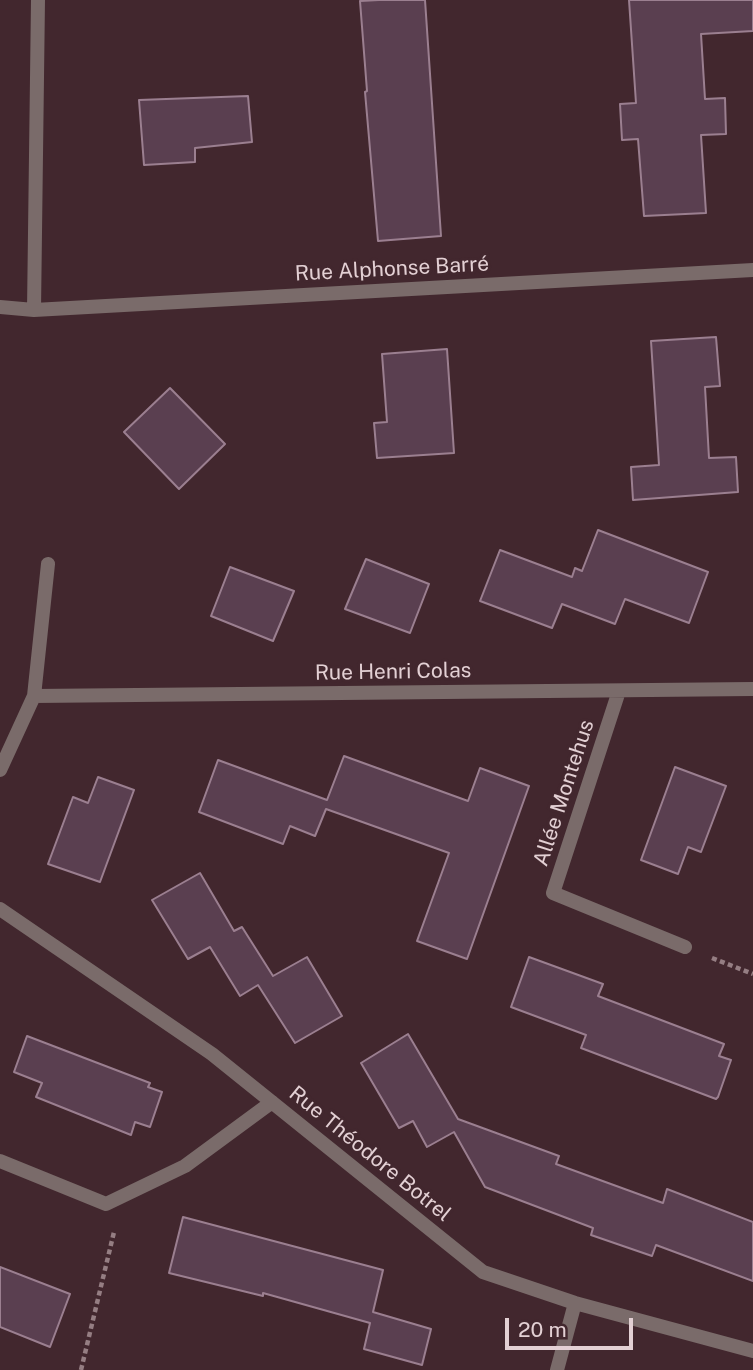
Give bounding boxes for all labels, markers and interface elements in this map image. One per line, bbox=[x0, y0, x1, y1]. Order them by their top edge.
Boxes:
street label: Rue Alphonse Barré bbox=[294, 251, 490, 287]
street label: Rue Henri Colas bbox=[315, 658, 471, 686]
street label: Allée Montehus bbox=[528, 717, 600, 869]
street label: Rue Théodore Botrel bbox=[284, 1081, 456, 1227]
scale bar bbox=[508, 1304, 636, 1348]
text: 20 m bbox=[518, 1317, 567, 1342]

